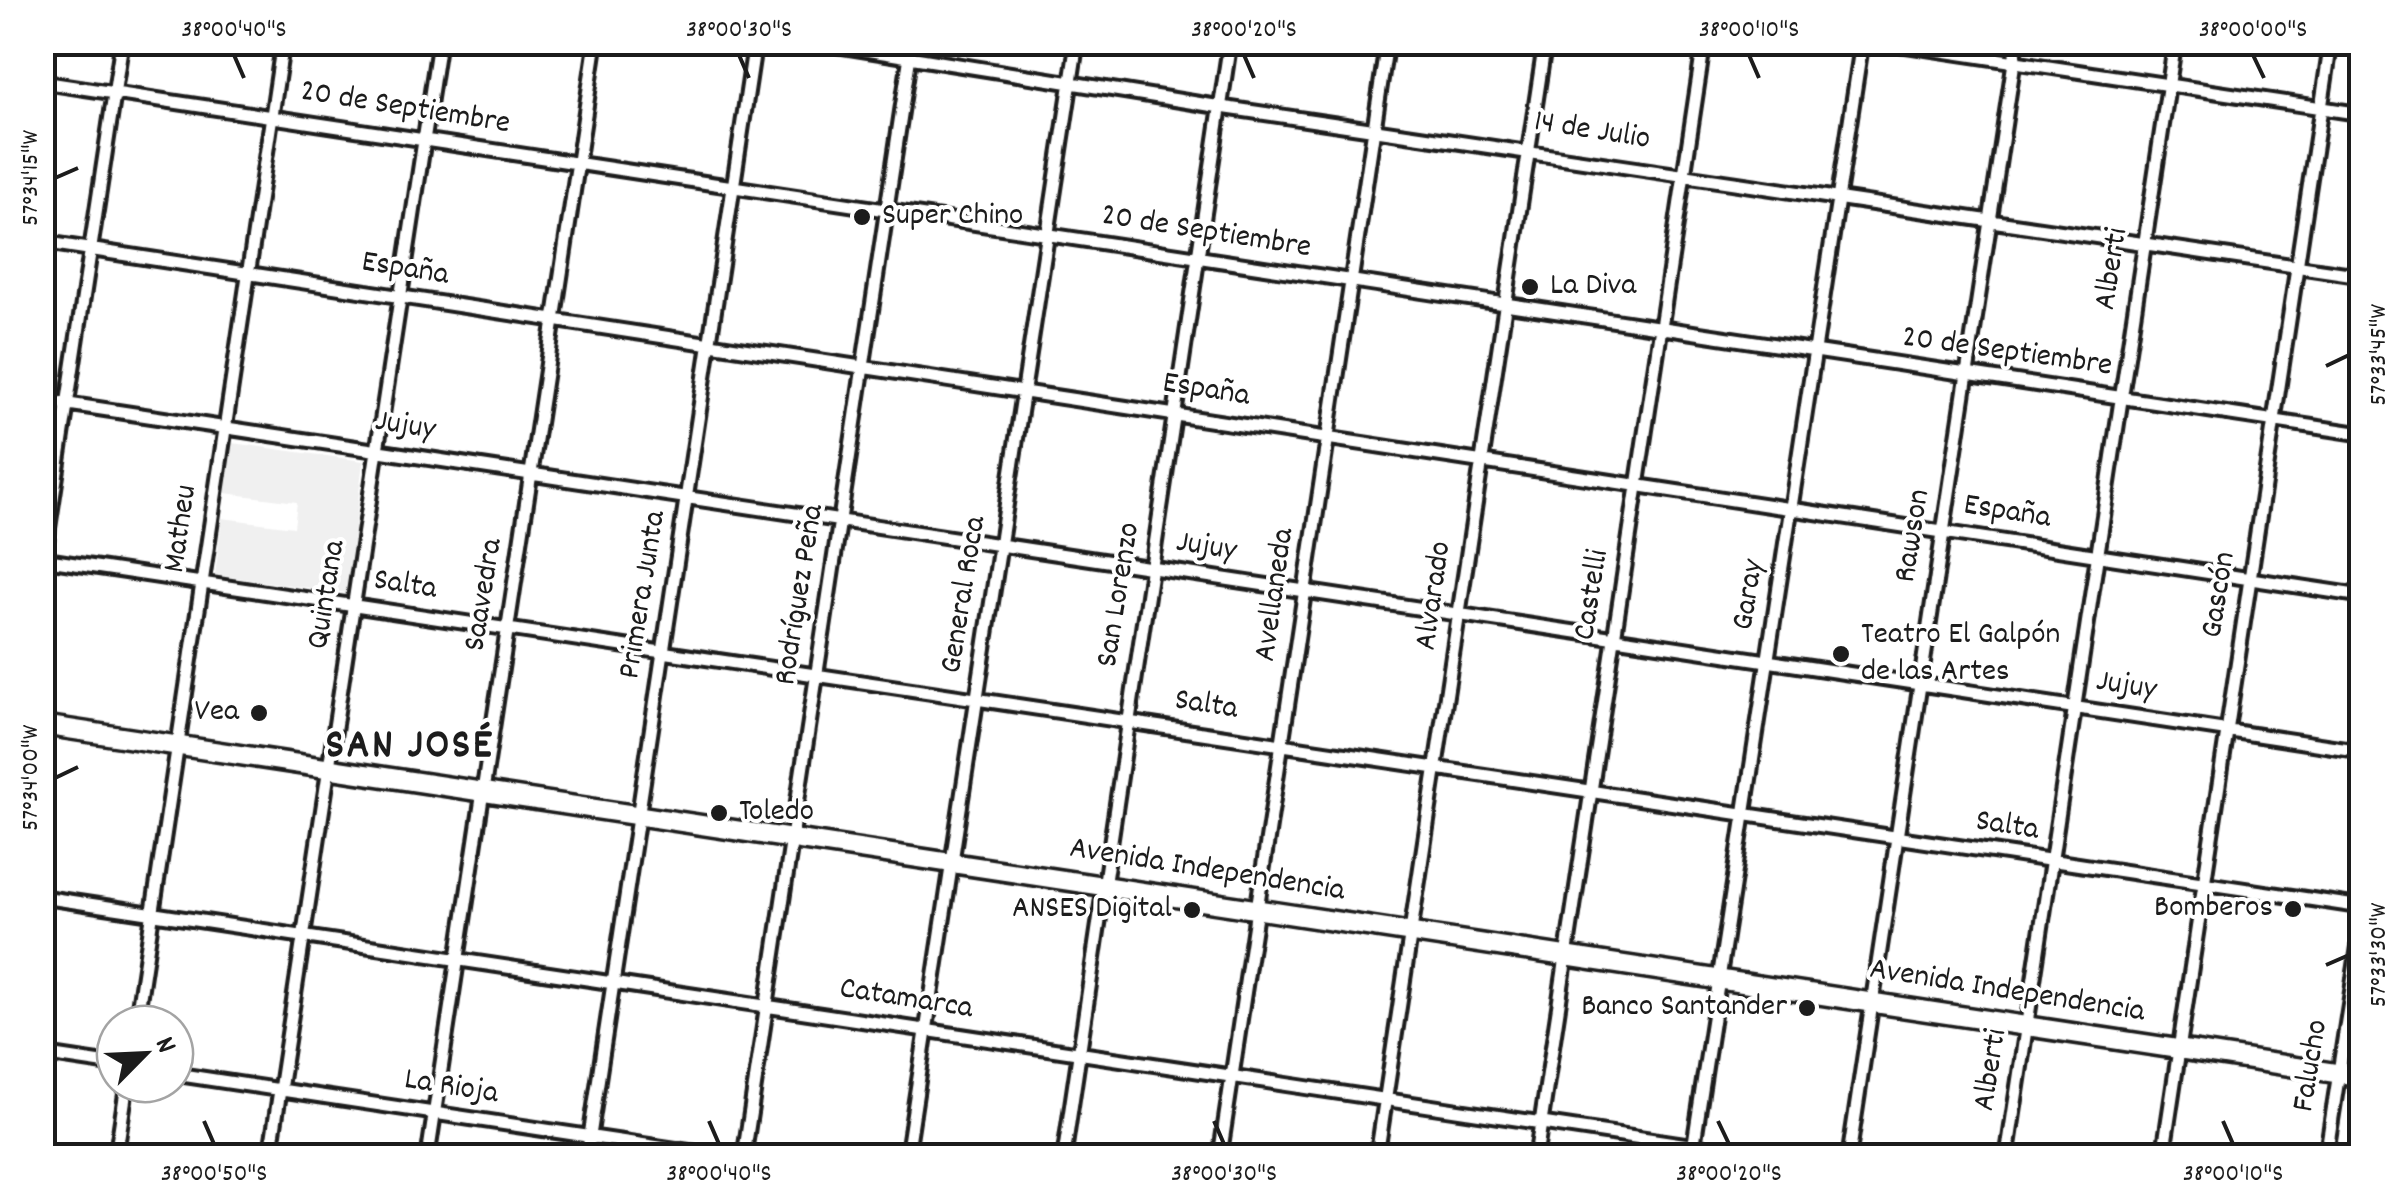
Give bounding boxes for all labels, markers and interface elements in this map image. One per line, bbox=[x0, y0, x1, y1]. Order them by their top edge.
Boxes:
text: 38°00'40"S bbox=[181, 13, 287, 49]
text: 38°00'30"S bbox=[686, 13, 792, 49]
text: 38°00'20"S bbox=[1191, 13, 1297, 49]
text: 38°00'10"S bbox=[1699, 13, 1799, 49]
text: 38°00'00"S bbox=[2199, 13, 2307, 49]
street label: 20 de Septiembre bbox=[297, 70, 513, 148]
street label: 14 de Julio bbox=[1531, 100, 1653, 164]
text: 57°34'15"W bbox=[14, 129, 50, 226]
place label: Super Chino bbox=[882, 194, 1023, 240]
street label: 20 de Septiembre bbox=[1098, 194, 1314, 272]
marker: Super Chino bbox=[851, 206, 873, 228]
street label: Alberti bbox=[2084, 224, 2142, 313]
street label: España bbox=[358, 240, 453, 300]
place label: La Diva bbox=[1550, 264, 1637, 310]
marker: La Diva bbox=[1519, 276, 1541, 298]
text: 57°33'45"W bbox=[2362, 304, 2398, 406]
street label: 20 de Septiembre bbox=[1899, 315, 2115, 391]
street label: España bbox=[1159, 361, 1254, 421]
street label: Jujuy bbox=[371, 400, 440, 455]
street label: Matheu bbox=[153, 482, 211, 576]
street label: España bbox=[1960, 483, 2055, 543]
street label: Rawson bbox=[1884, 486, 1944, 586]
street label: Rodríguez Peña bbox=[764, 500, 838, 689]
street label: Primera Junta bbox=[608, 507, 680, 682]
street label: General Roca bbox=[930, 512, 1000, 677]
street label: San Lorenzo bbox=[1086, 519, 1154, 671]
street label: Jujuy bbox=[1172, 521, 1241, 576]
street label: Avellaneda bbox=[1244, 524, 1308, 665]
street label: Saavedra bbox=[453, 534, 517, 655]
street label: Quintana bbox=[297, 536, 359, 653]
street label: Alvarado bbox=[1405, 539, 1465, 653]
street label: Castelli bbox=[1563, 546, 1623, 644]
street label: Gascón bbox=[2191, 549, 2249, 641]
street label: Garay bbox=[1722, 555, 1778, 634]
street label: Salta bbox=[370, 558, 441, 614]
place label: Teatro El Galpón de las Artes bbox=[1861, 613, 2060, 696]
marker: Teatro El Galpón de las Artes bbox=[1830, 643, 1852, 665]
street label: Jujuy bbox=[2092, 660, 2161, 715]
street label: Salta bbox=[1171, 678, 1242, 734]
place label: Vea bbox=[195, 690, 240, 736]
marker: Vea bbox=[248, 702, 270, 724]
district label: SAN JOSÉ bbox=[326, 718, 494, 778]
text: 57°34'00"W bbox=[14, 724, 50, 831]
place label: Toledo bbox=[739, 790, 814, 836]
street label: Salta bbox=[1972, 799, 2043, 855]
marker: Toledo bbox=[708, 802, 730, 824]
street label: Avenida Independencia bbox=[1066, 827, 1349, 916]
place label: Bomberos bbox=[2154, 886, 2273, 932]
place label: ANSES Digital bbox=[1012, 887, 1172, 933]
marker: Bomberos bbox=[2282, 898, 2304, 920]
marker: ANSES Digital bbox=[1181, 899, 1203, 921]
text: 57°33'30"W bbox=[2362, 902, 2398, 1007]
street label: Avenida Independencia bbox=[1866, 948, 2149, 1037]
street label: Catamarca bbox=[836, 967, 977, 1033]
place label: Banco Santander bbox=[1581, 985, 1787, 1031]
marker: Banco Santander bbox=[1796, 997, 1818, 1019]
north arrow bbox=[95, 1004, 195, 1104]
street label: Falucho bbox=[2282, 1017, 2342, 1115]
street label: Alberti bbox=[1963, 1025, 2021, 1114]
text: N bbox=[142, 1031, 184, 1060]
street label: La Rioja bbox=[401, 1058, 502, 1118]
text: 38°00'50"S bbox=[161, 1157, 267, 1193]
text: 38°00'40"S bbox=[666, 1157, 772, 1193]
text: 38°00'30"S bbox=[1171, 1157, 1277, 1193]
text: 38°00'20"S bbox=[1676, 1157, 1782, 1193]
text: 38°00'10"S bbox=[2183, 1157, 2283, 1193]

